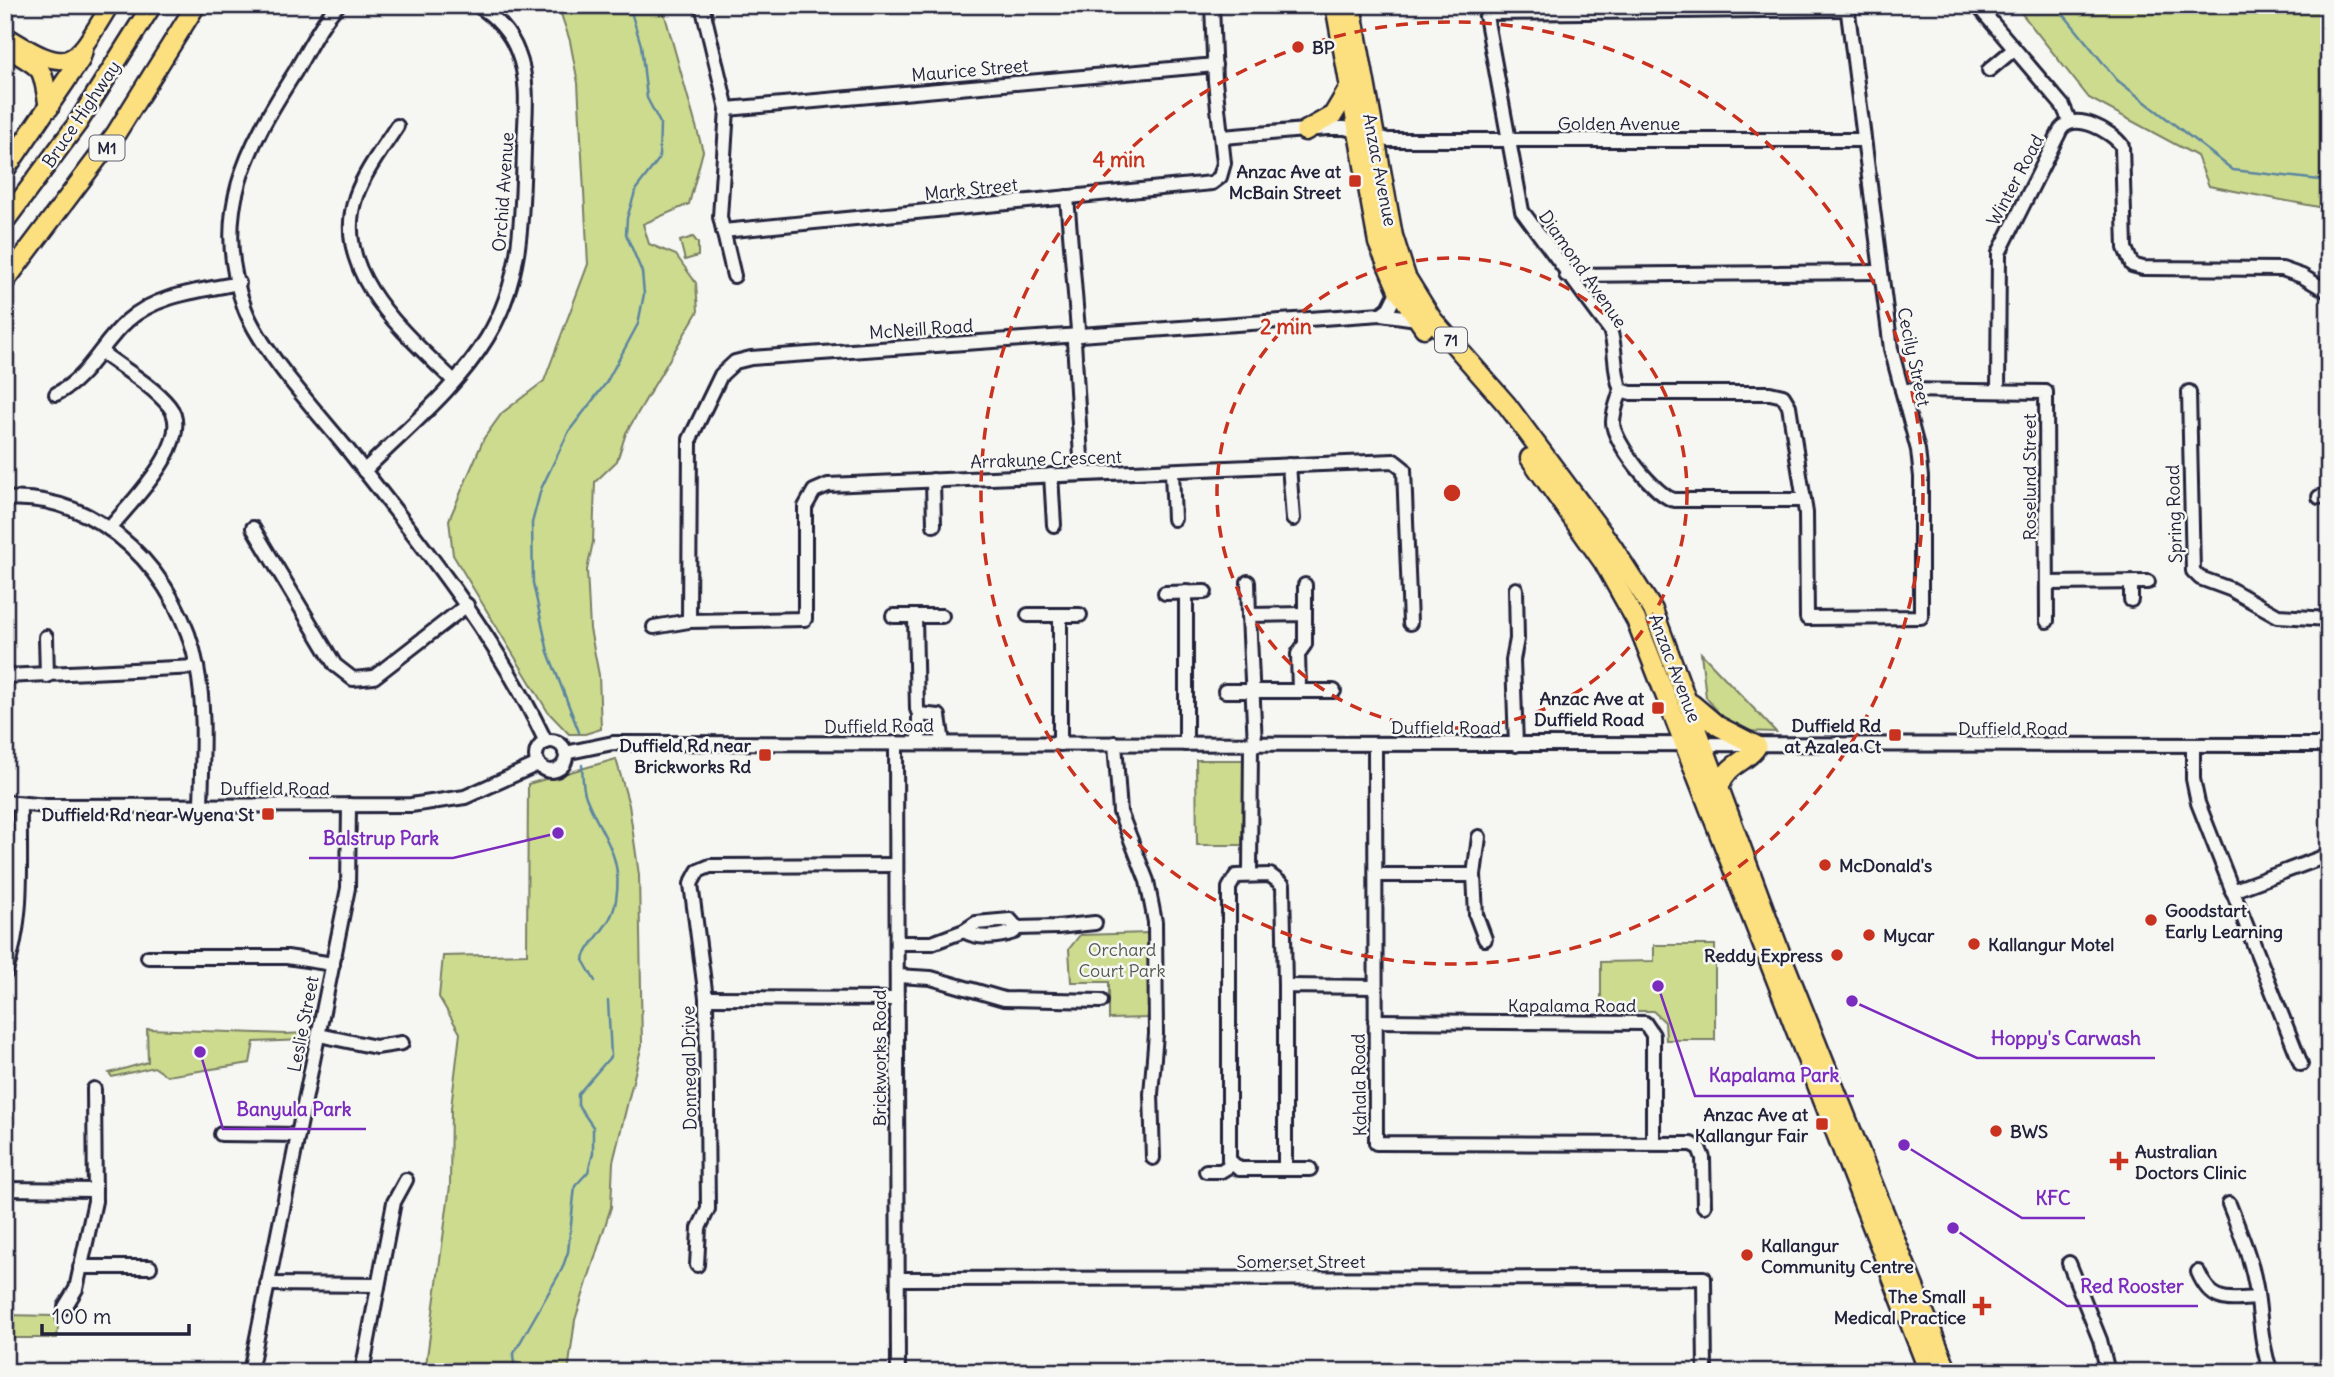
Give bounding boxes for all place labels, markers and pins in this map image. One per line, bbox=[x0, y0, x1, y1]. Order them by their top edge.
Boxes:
place label: BP bbox=[1312, 36, 1335, 59]
marker: BP bbox=[1290, 39, 1306, 55]
place label: Anzac Ave at McBain Street bbox=[1229, 160, 1342, 204]
marker: Anzac Ave at McBain Street bbox=[1347, 173, 1363, 189]
centre of rings bbox=[1440, 481, 1464, 505]
place label: Anzac Ave at Duffield Road bbox=[1534, 687, 1645, 731]
marker: Anzac Ave at Duffield Road bbox=[1650, 700, 1666, 716]
place label: Duffield Rd at Azalea Ct bbox=[1784, 714, 1882, 758]
marker: Duffield Rd at Azalea Ct bbox=[1887, 727, 1903, 743]
place label: Duffield Rd near Brickworks Rd bbox=[619, 734, 752, 778]
marker: Duffield Rd near Brickworks Rd bbox=[757, 747, 773, 763]
place label: Duffield Rd near Wyena St bbox=[41, 803, 255, 826]
marker: Duffield Rd near Wyena St bbox=[260, 806, 276, 822]
callout: Balstrup Park bbox=[309, 818, 453, 858]
place label: McDonald's bbox=[1839, 854, 1932, 877]
marker: McDonald's bbox=[1817, 857, 1833, 873]
place label: Goodstart Early Learning bbox=[2165, 899, 2283, 943]
marker: Goodstart Early Learning bbox=[2143, 912, 2159, 928]
place label: Mycar bbox=[1883, 924, 1935, 947]
marker: Mycar bbox=[1861, 927, 1877, 943]
place label: Kallangur Motel bbox=[1988, 933, 2114, 956]
marker: Kallangur Motel bbox=[1966, 936, 1982, 952]
place label: Reddy Express bbox=[1704, 944, 1823, 967]
marker: Reddy Express bbox=[1829, 947, 1845, 963]
callout: Hoppy's Carwash bbox=[1977, 1018, 2155, 1058]
callout: Kapalama Park bbox=[1695, 1056, 1854, 1096]
callout: Banyula Park bbox=[223, 1089, 366, 1129]
place label: Anzac Ave at Kallangur Fair bbox=[1695, 1103, 1809, 1147]
marker: Anzac Ave at Kallangur Fair bbox=[1814, 1116, 1830, 1132]
place label: BWS bbox=[2010, 1120, 2048, 1143]
marker: BWS bbox=[1988, 1123, 2004, 1139]
place label: Australian Doctors Clinic bbox=[2135, 1140, 2247, 1184]
marker: Australian Doctors Clinic bbox=[2109, 1151, 2129, 1171]
callout: KFC bbox=[2022, 1178, 2085, 1218]
place label: Kallangur Community Centre bbox=[1761, 1234, 1914, 1278]
marker: Kallangur Community Centre bbox=[1739, 1247, 1755, 1263]
callout: Red Rooster bbox=[2067, 1266, 2198, 1306]
place label: The Small Medical Practice bbox=[1834, 1285, 1966, 1329]
marker: The Small Medical Practice bbox=[1972, 1296, 1992, 1316]

